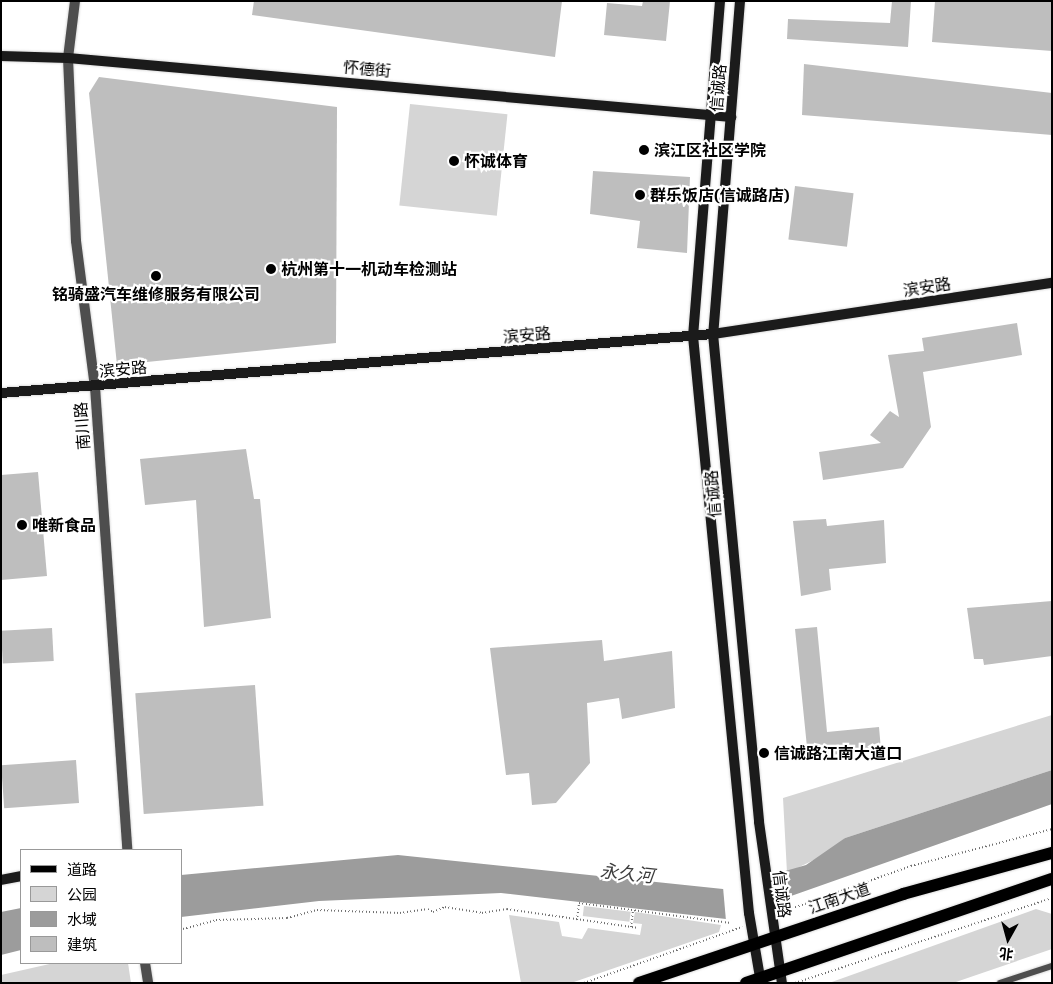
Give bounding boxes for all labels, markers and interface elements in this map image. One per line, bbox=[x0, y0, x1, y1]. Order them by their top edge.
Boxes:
street label: 怀德街 bbox=[342, 57, 392, 81]
street label: 信诚路 bbox=[706, 63, 730, 113]
place label: 滨江区社区学院 bbox=[654, 140, 766, 160]
marker: 滨江区社区学院 bbox=[638, 144, 650, 156]
place label: 怀诚体育 bbox=[464, 151, 528, 171]
marker: 怀诚体育 bbox=[448, 155, 460, 167]
place label: 群乐饭店(信诚路店) bbox=[650, 185, 790, 205]
marker: 群乐饭店(信诚路店) bbox=[634, 189, 646, 201]
place label: 杭州第十一机动车检测站 bbox=[281, 259, 457, 279]
marker: 杭州第十一机动车检测站 bbox=[265, 263, 277, 275]
marker: 铭骑盛汽车维修服务有限公司 bbox=[150, 270, 162, 282]
street label: 滨安路 bbox=[902, 274, 952, 300]
place label: 铭骑盛汽车维修服务有限公司 bbox=[52, 284, 260, 304]
street label: 滨安路 bbox=[502, 323, 552, 347]
street label: 滨安路 bbox=[98, 357, 148, 381]
street label: 南川路 bbox=[71, 401, 93, 451]
street label: 信诚路 bbox=[701, 469, 725, 519]
place label: 唯新食品 bbox=[32, 515, 96, 535]
marker: 唯新食品 bbox=[16, 519, 28, 531]
place label: 信诚路江南大道口 bbox=[774, 743, 902, 763]
marker: 信诚路江南大道口 bbox=[758, 747, 770, 759]
legend bbox=[20, 849, 182, 964]
water label: 永久河 bbox=[599, 859, 655, 887]
text: 道路 bbox=[67, 860, 97, 878]
street label: 信诚路 bbox=[770, 869, 794, 919]
street label: 江南大道 bbox=[806, 879, 872, 917]
text: 公园 bbox=[67, 885, 97, 903]
text: 水域 bbox=[67, 910, 97, 928]
north arrow bbox=[983, 914, 1033, 964]
text: 建筑 bbox=[67, 935, 97, 953]
text: 北 bbox=[998, 945, 1014, 964]

